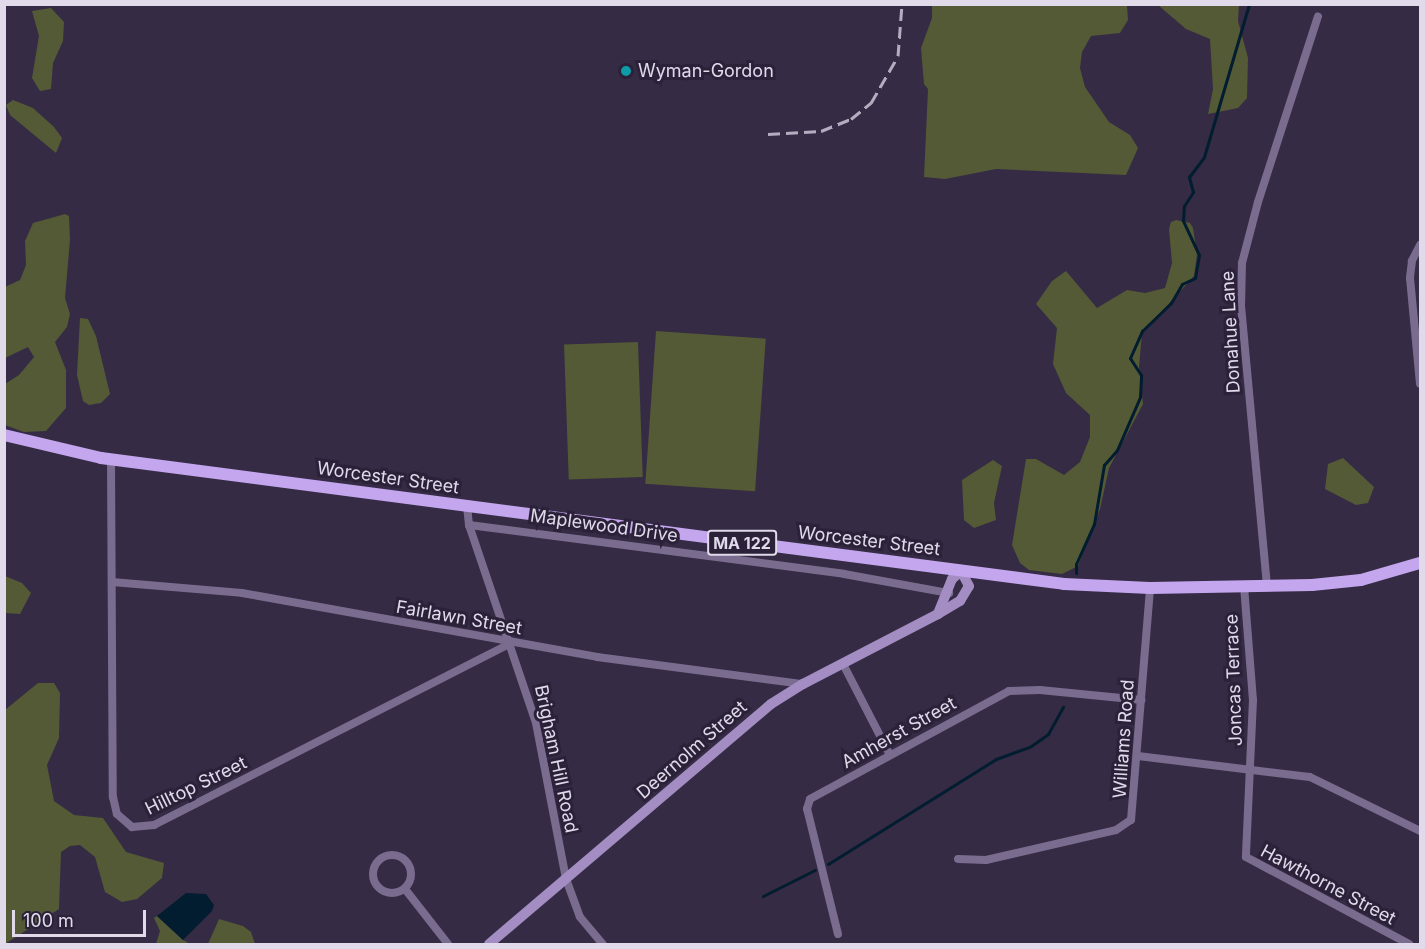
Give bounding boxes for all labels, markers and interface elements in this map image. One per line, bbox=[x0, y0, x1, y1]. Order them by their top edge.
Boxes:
place label: Wyman-Gordon bbox=[638, 60, 774, 82]
marker: Wyman-Gordon bbox=[619, 64, 633, 78]
street label: Donahue Lane bbox=[1217, 270, 1245, 394]
street label: Worcester Street bbox=[316, 457, 460, 499]
street label: Maplewood Drive bbox=[529, 505, 679, 547]
street label: Worcester Street bbox=[797, 522, 941, 560]
road number: MA 122 bbox=[706, 530, 778, 556]
street label: Fairlawn Street bbox=[394, 596, 524, 640]
street label: Joncas Terrace bbox=[1221, 614, 1247, 746]
street label: Williams Road bbox=[1109, 679, 1139, 799]
street label: Brigham Hill Road bbox=[530, 683, 582, 835]
street label: Amherst Street bbox=[838, 693, 960, 773]
street label: Deernolm Street bbox=[633, 696, 751, 804]
street label: Hilltop Street bbox=[142, 752, 250, 820]
street label: Hawthorne Street bbox=[1257, 840, 1399, 930]
scale bar bbox=[15, 898, 148, 936]
text: 100 m bbox=[23, 910, 74, 931]

